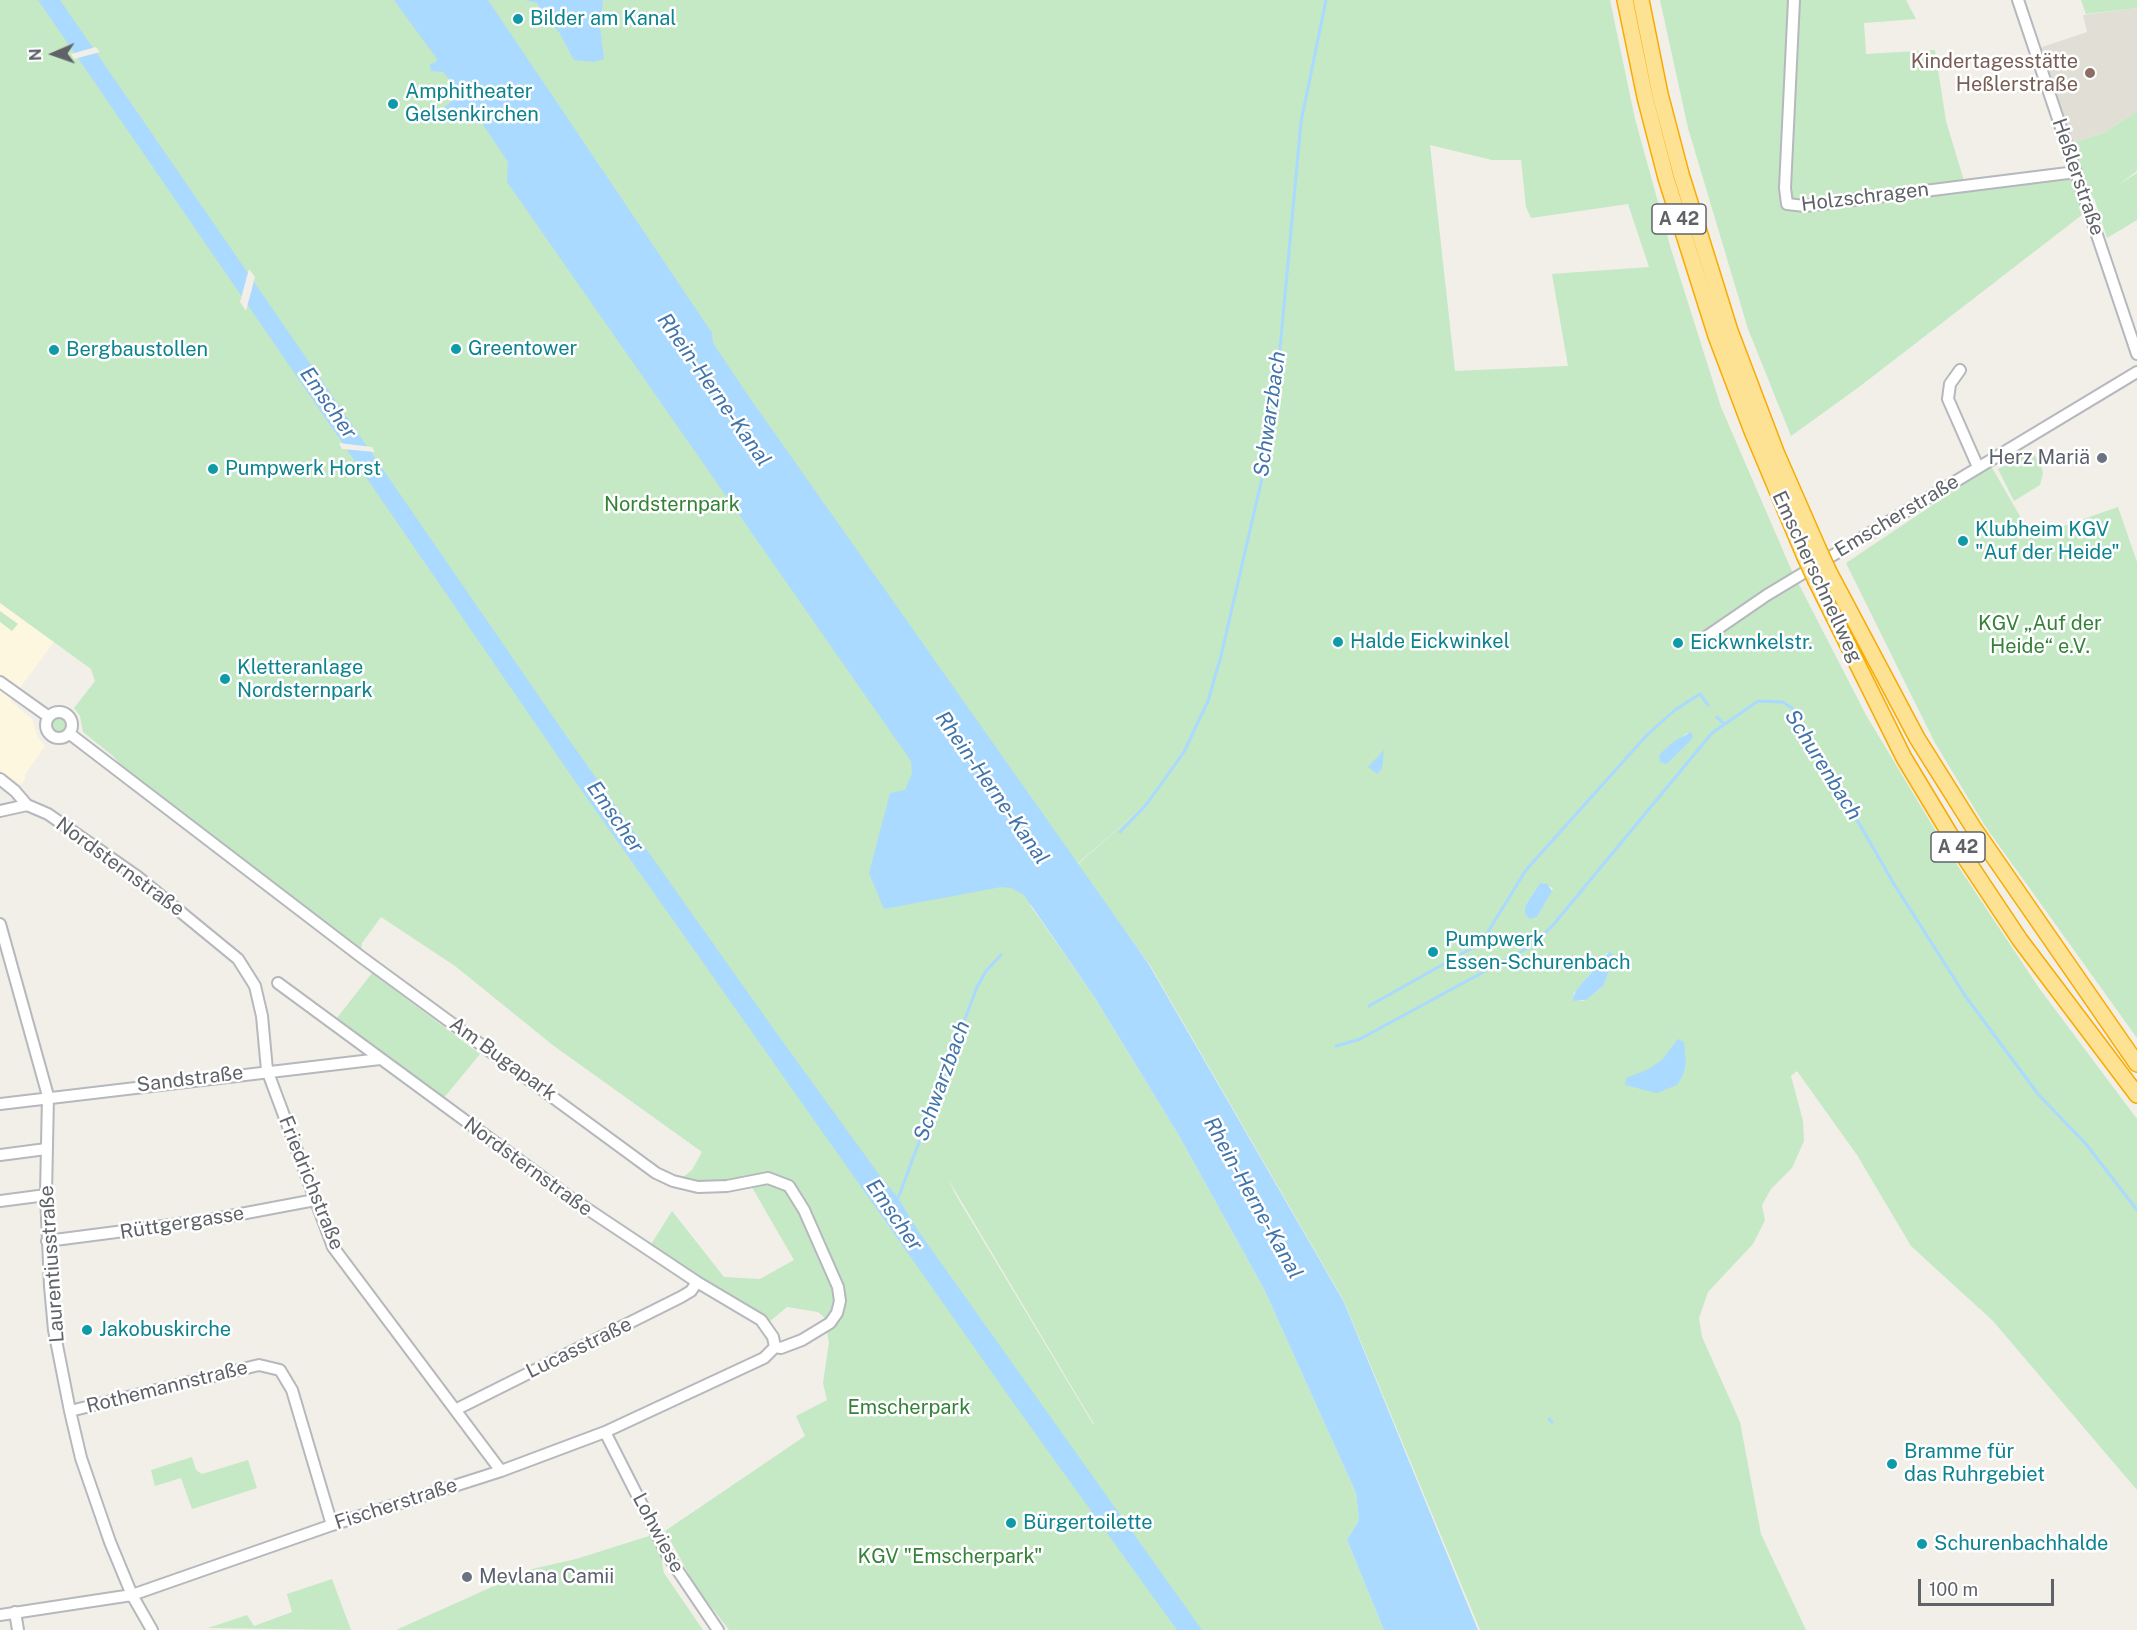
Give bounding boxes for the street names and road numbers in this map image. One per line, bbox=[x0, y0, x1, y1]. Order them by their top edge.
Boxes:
street label: Heßlerstraße bbox=[2047, 115, 2109, 239]
street label: Holzschragen bbox=[1800, 177, 1930, 217]
road number: A 42 bbox=[1652, 204, 1706, 234]
street label: Emscherstraße bbox=[1831, 470, 1963, 562]
street label: Emscherschnellweg bbox=[1767, 487, 1867, 667]
street label: Nordsternstraße bbox=[51, 812, 189, 922]
road number: A 42 bbox=[1931, 832, 1985, 862]
street label: Am Bugapark bbox=[445, 1012, 561, 1106]
street label: Sandstraße bbox=[135, 1061, 245, 1097]
street label: Nordsternstraße bbox=[459, 1112, 597, 1222]
street label: Friedrichstraße bbox=[273, 1113, 349, 1253]
street label: Laurentiusstraße bbox=[35, 1184, 69, 1344]
street label: Rüttgergasse bbox=[118, 1201, 246, 1245]
street label: Lucasstraße bbox=[522, 1312, 636, 1384]
street label: Rothemannstraße bbox=[84, 1355, 250, 1419]
street label: Fischerstraße bbox=[332, 1473, 460, 1535]
street label: Lohwiese bbox=[627, 1489, 689, 1577]

